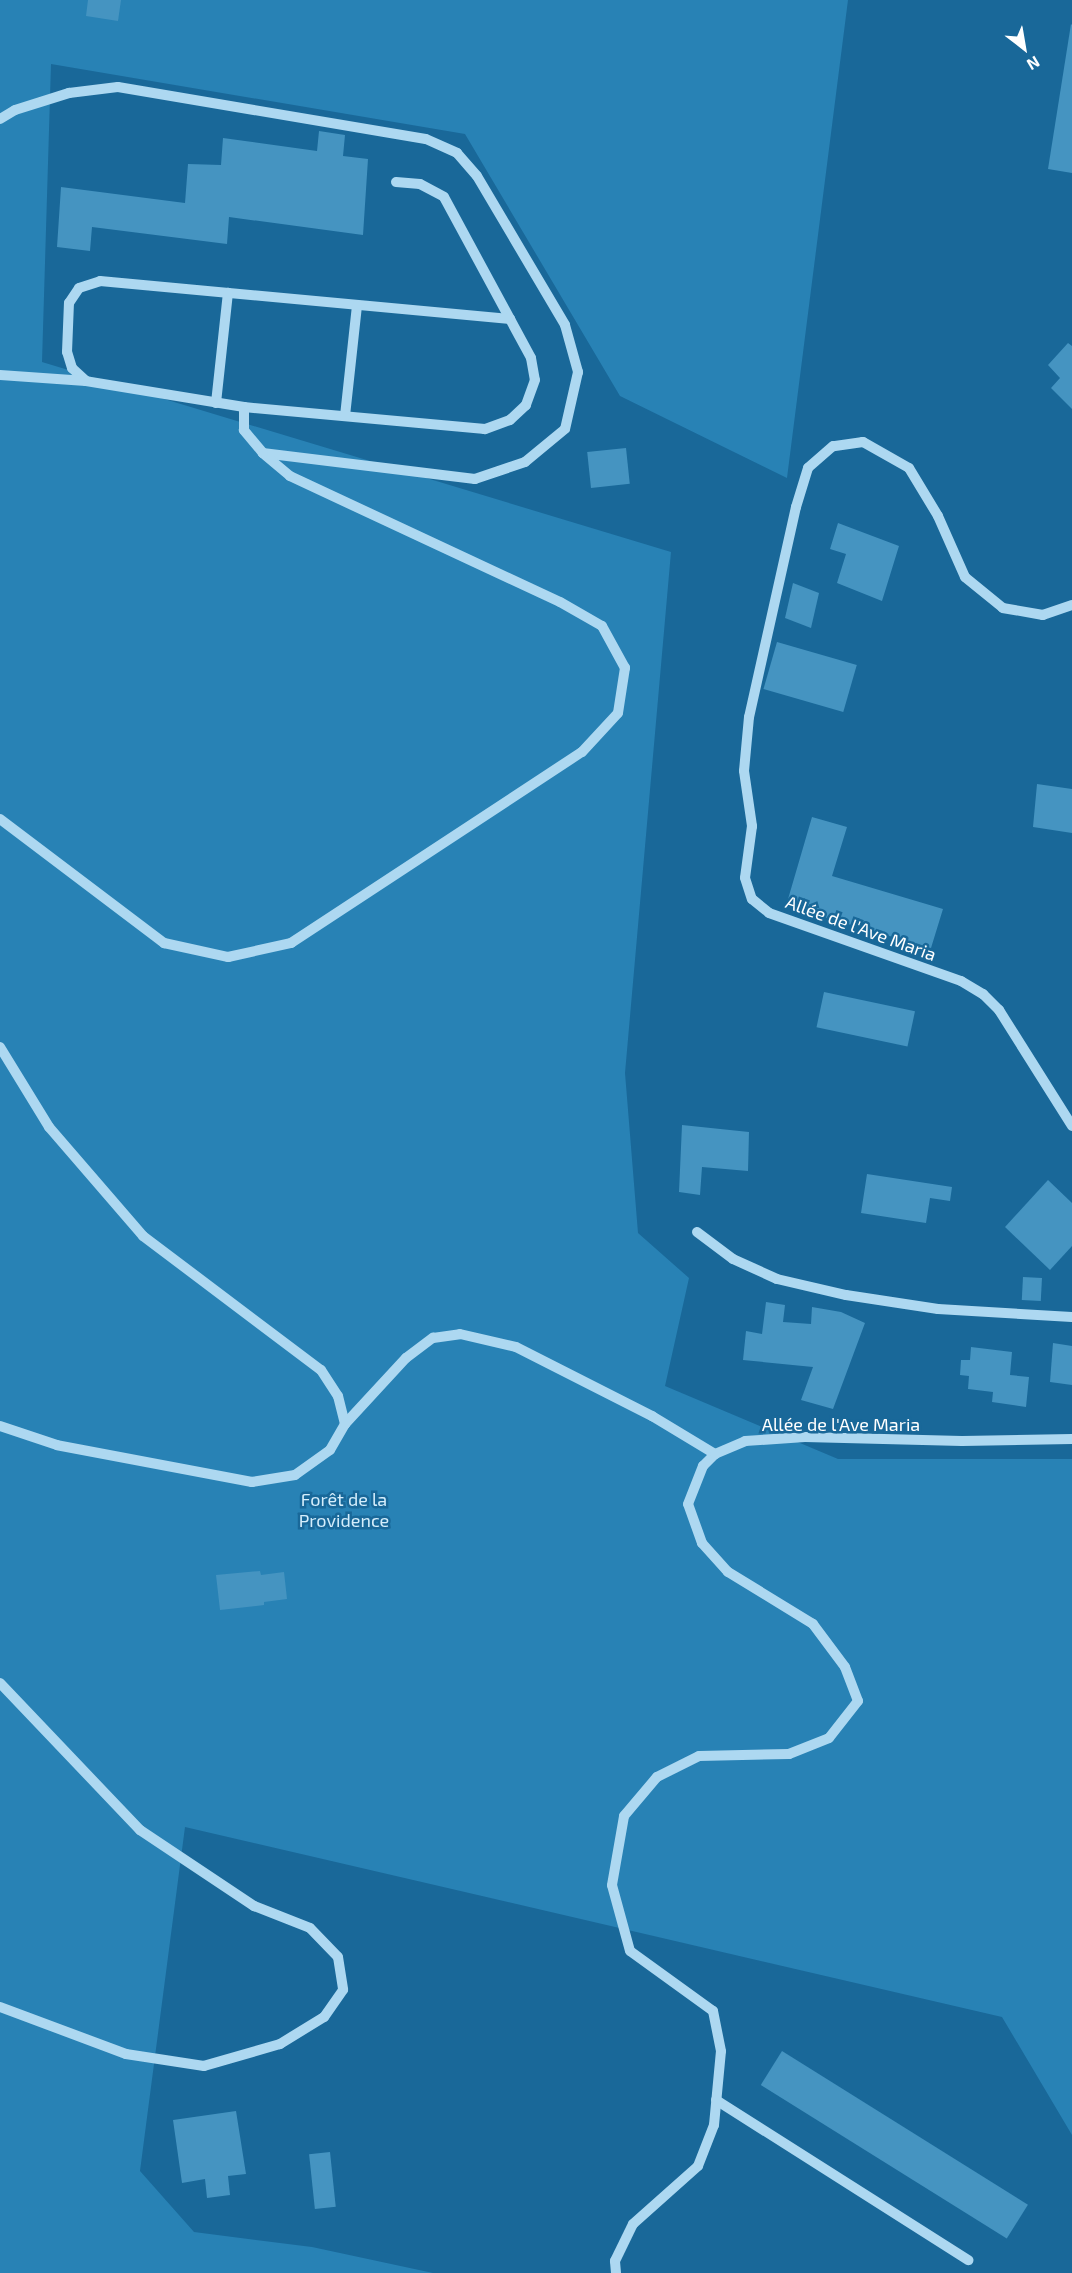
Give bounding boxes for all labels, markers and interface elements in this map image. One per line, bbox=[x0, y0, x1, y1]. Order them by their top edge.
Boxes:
north arrow bbox=[994, 18, 1054, 78]
text: N bbox=[1024, 53, 1043, 75]
street label: Allée de l'Ave Maria bbox=[783, 891, 939, 965]
street label: Allée de l'Ave Maria bbox=[762, 1413, 920, 1435]
park label: Forêt de la Providence bbox=[299, 1489, 389, 1532]

